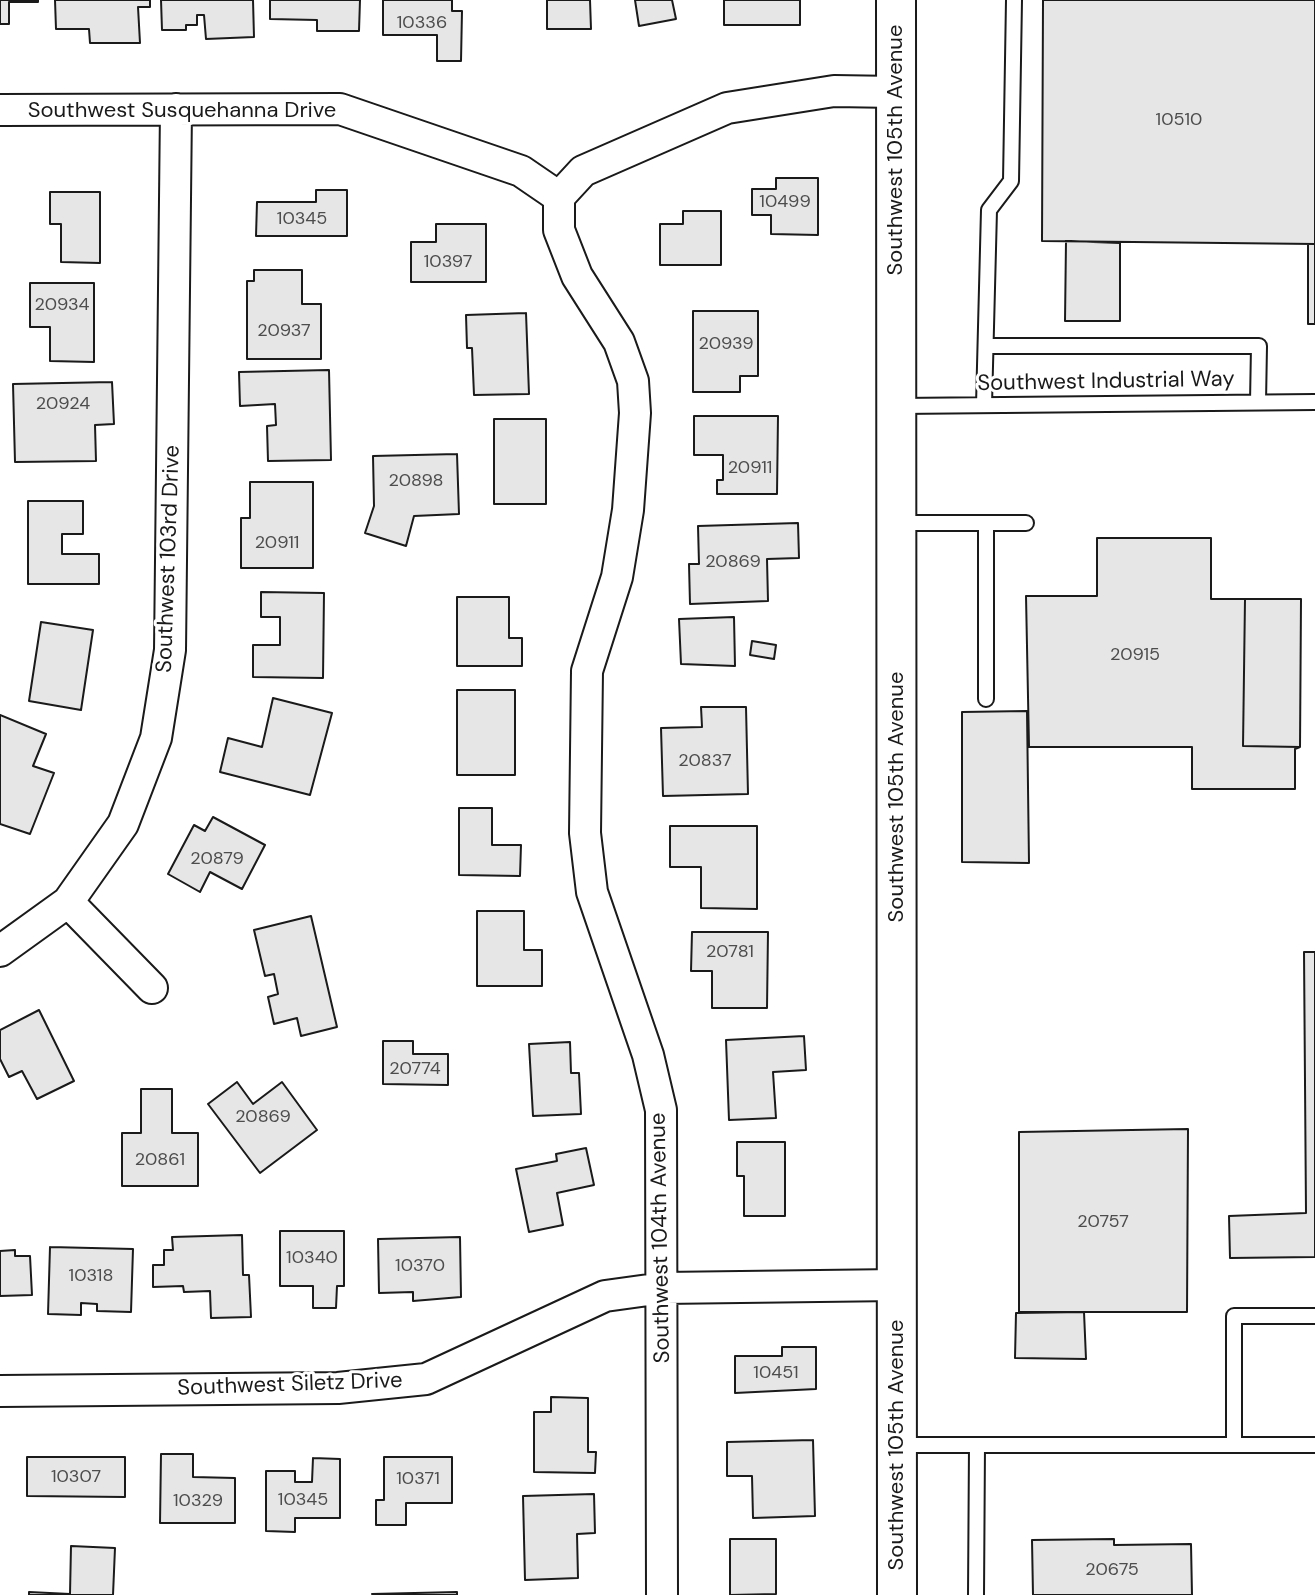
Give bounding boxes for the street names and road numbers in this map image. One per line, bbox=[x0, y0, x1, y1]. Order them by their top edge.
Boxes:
street label: Southwest 105th Avenue bbox=[883, 25, 909, 275]
street label: Southwest Susquehanna Drive bbox=[28, 98, 336, 124]
street label: Southwest Industrial Way bbox=[977, 367, 1235, 397]
street label: Southwest 103rd Drive bbox=[152, 445, 186, 673]
street label: Southwest 105th Avenue bbox=[884, 672, 910, 922]
street label: Southwest 104th Avenue bbox=[646, 1112, 676, 1364]
street label: Southwest 105th Avenue bbox=[884, 1320, 910, 1570]
street label: Southwest Siletz Drive bbox=[177, 1368, 403, 1402]

